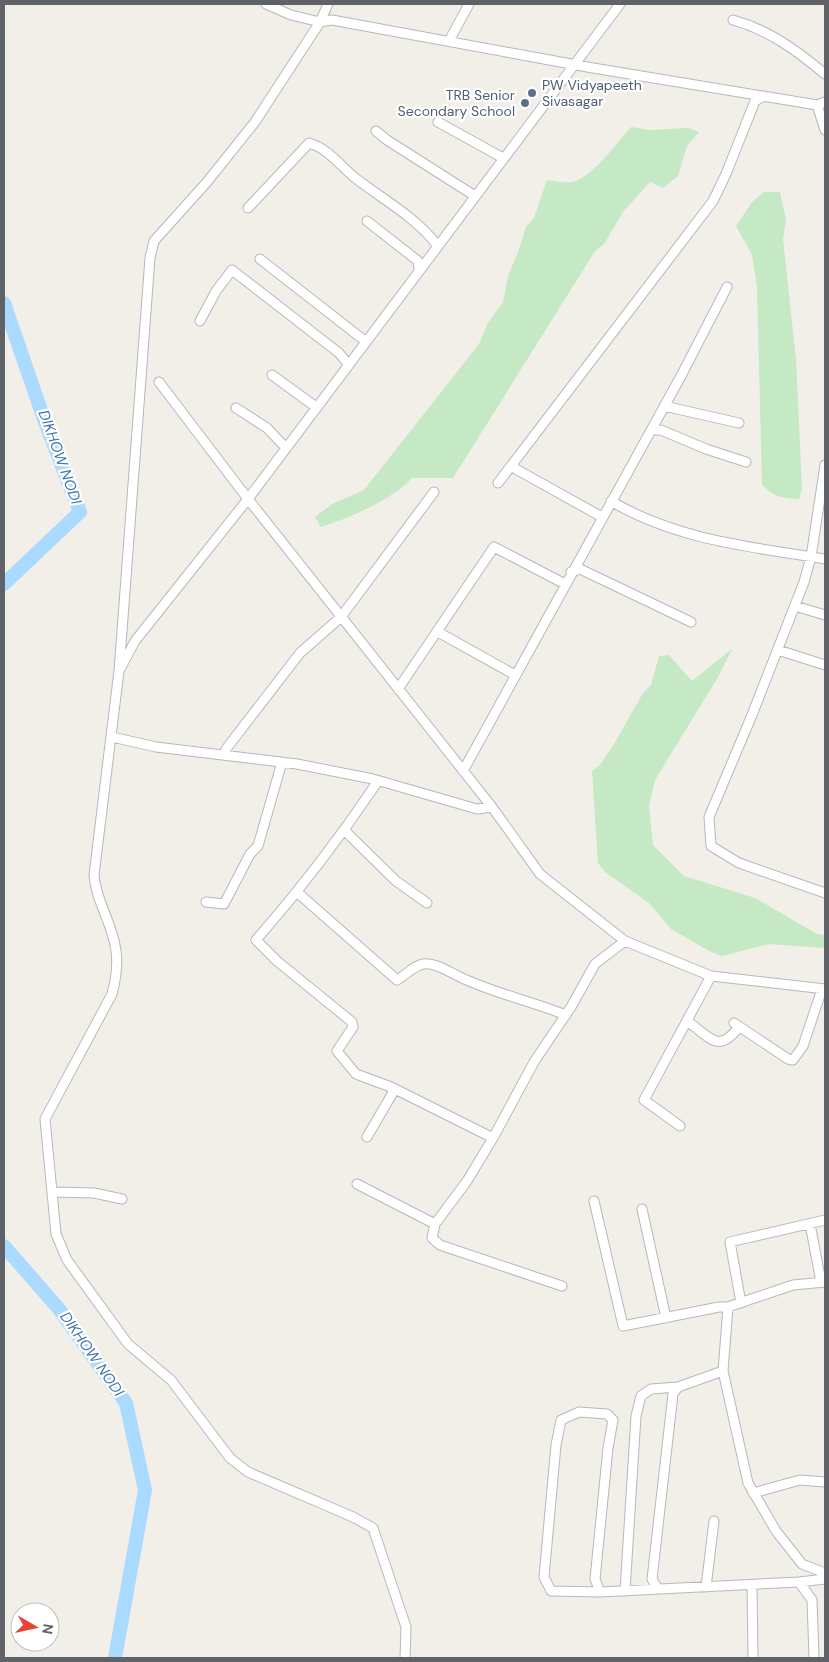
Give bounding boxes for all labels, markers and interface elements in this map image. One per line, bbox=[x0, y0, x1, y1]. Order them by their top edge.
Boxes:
place label: PW Vidyapeeth Sivasagar bbox=[542, 76, 642, 110]
place label: TRB Senior Secondary School bbox=[398, 86, 515, 120]
marker: PW Vidyapeeth Sivasagar bbox=[526, 87, 538, 99]
marker: TRB Senior Secondary School bbox=[519, 97, 531, 109]
water label: DIKHOW NODI bbox=[34, 407, 86, 507]
water label: DIKHOW NODI bbox=[55, 1308, 129, 1401]
north arrow bbox=[10, 1602, 60, 1652]
text: N bbox=[38, 1623, 58, 1635]

